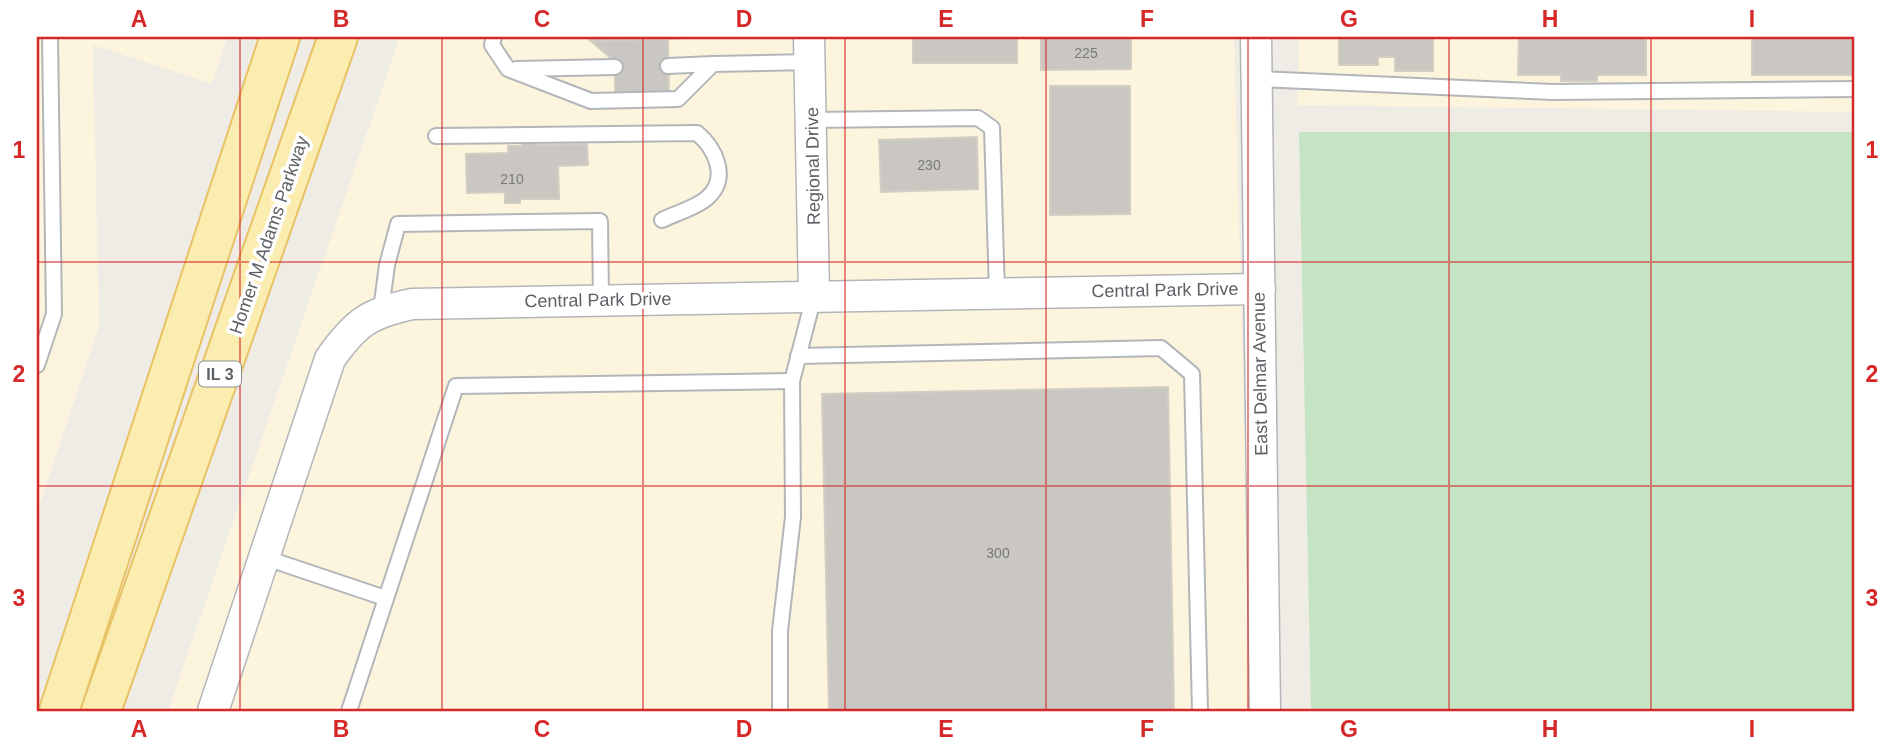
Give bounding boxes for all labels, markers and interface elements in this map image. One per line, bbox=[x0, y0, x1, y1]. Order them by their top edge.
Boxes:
text: A bbox=[131, 6, 147, 32]
text: B bbox=[333, 6, 349, 32]
text: C bbox=[534, 6, 550, 32]
text: D bbox=[736, 6, 752, 32]
text: E bbox=[938, 6, 954, 32]
text: F bbox=[1140, 6, 1154, 32]
text: G bbox=[1340, 6, 1358, 32]
text: H bbox=[1542, 6, 1558, 32]
text: I bbox=[1749, 6, 1755, 32]
house number: 225 bbox=[1074, 45, 1098, 61]
street label: Regional Drive bbox=[802, 107, 824, 225]
street label: Homer M Adams Parkway bbox=[226, 133, 312, 337]
text: 1 bbox=[13, 137, 26, 163]
text: 1 bbox=[1866, 137, 1879, 163]
house number: 230 bbox=[917, 157, 941, 173]
house number: 210 bbox=[500, 171, 524, 187]
street label: Central Park Drive bbox=[1091, 279, 1239, 301]
street label: Central Park Drive bbox=[524, 289, 672, 311]
street label: East Delmar Avenue bbox=[1249, 292, 1271, 456]
text: 2 bbox=[13, 361, 25, 387]
text: 2 bbox=[1866, 361, 1878, 387]
road number: IL 3 bbox=[199, 362, 241, 386]
house number: 300 bbox=[986, 545, 1010, 561]
text: 3 bbox=[13, 585, 25, 611]
text: 3 bbox=[1866, 585, 1878, 611]
text: A bbox=[131, 716, 147, 742]
text: B bbox=[333, 716, 349, 742]
text: C bbox=[534, 716, 550, 742]
text: D bbox=[736, 716, 752, 742]
text: E bbox=[938, 716, 954, 742]
text: F bbox=[1140, 716, 1154, 742]
text: G bbox=[1340, 716, 1358, 742]
text: H bbox=[1542, 716, 1558, 742]
text: I bbox=[1749, 716, 1755, 742]

